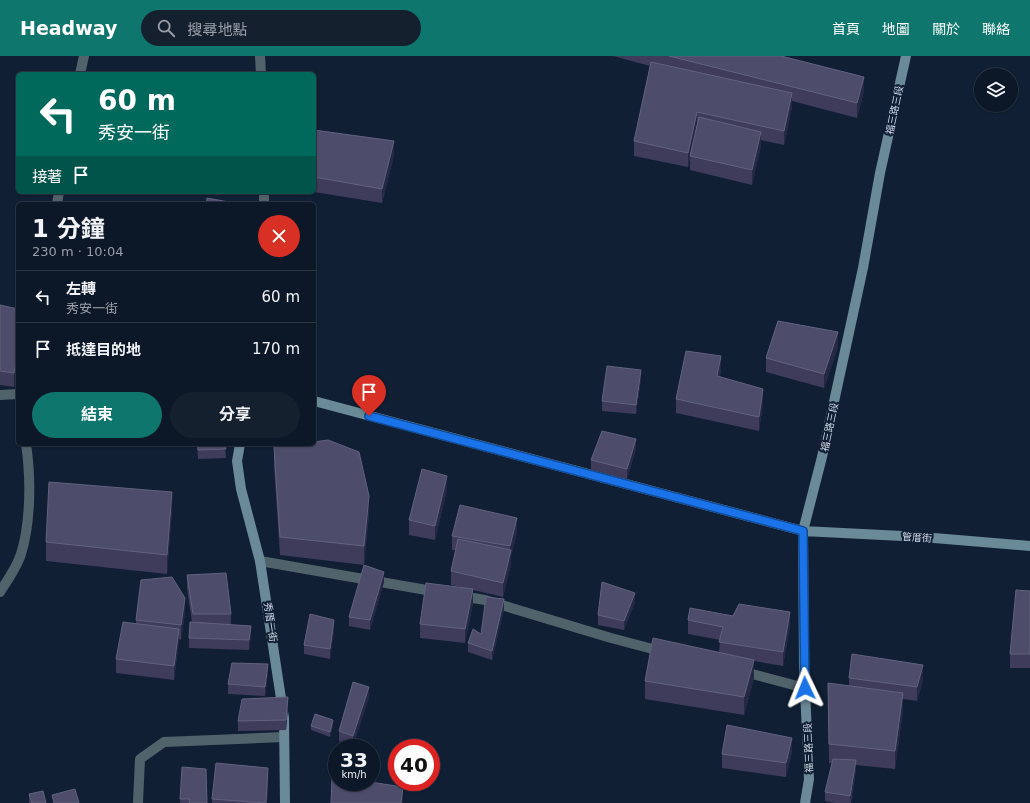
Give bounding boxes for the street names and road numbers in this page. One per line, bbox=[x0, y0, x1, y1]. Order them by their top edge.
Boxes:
street label: 福三路三段 bbox=[884, 85, 905, 136]
street label: 福三路三段 bbox=[819, 402, 840, 453]
street label: 管厝街 bbox=[902, 531, 932, 544]
street label: 秀厝一街 bbox=[262, 601, 279, 643]
street label: 福三路三段 bbox=[802, 723, 815, 773]

